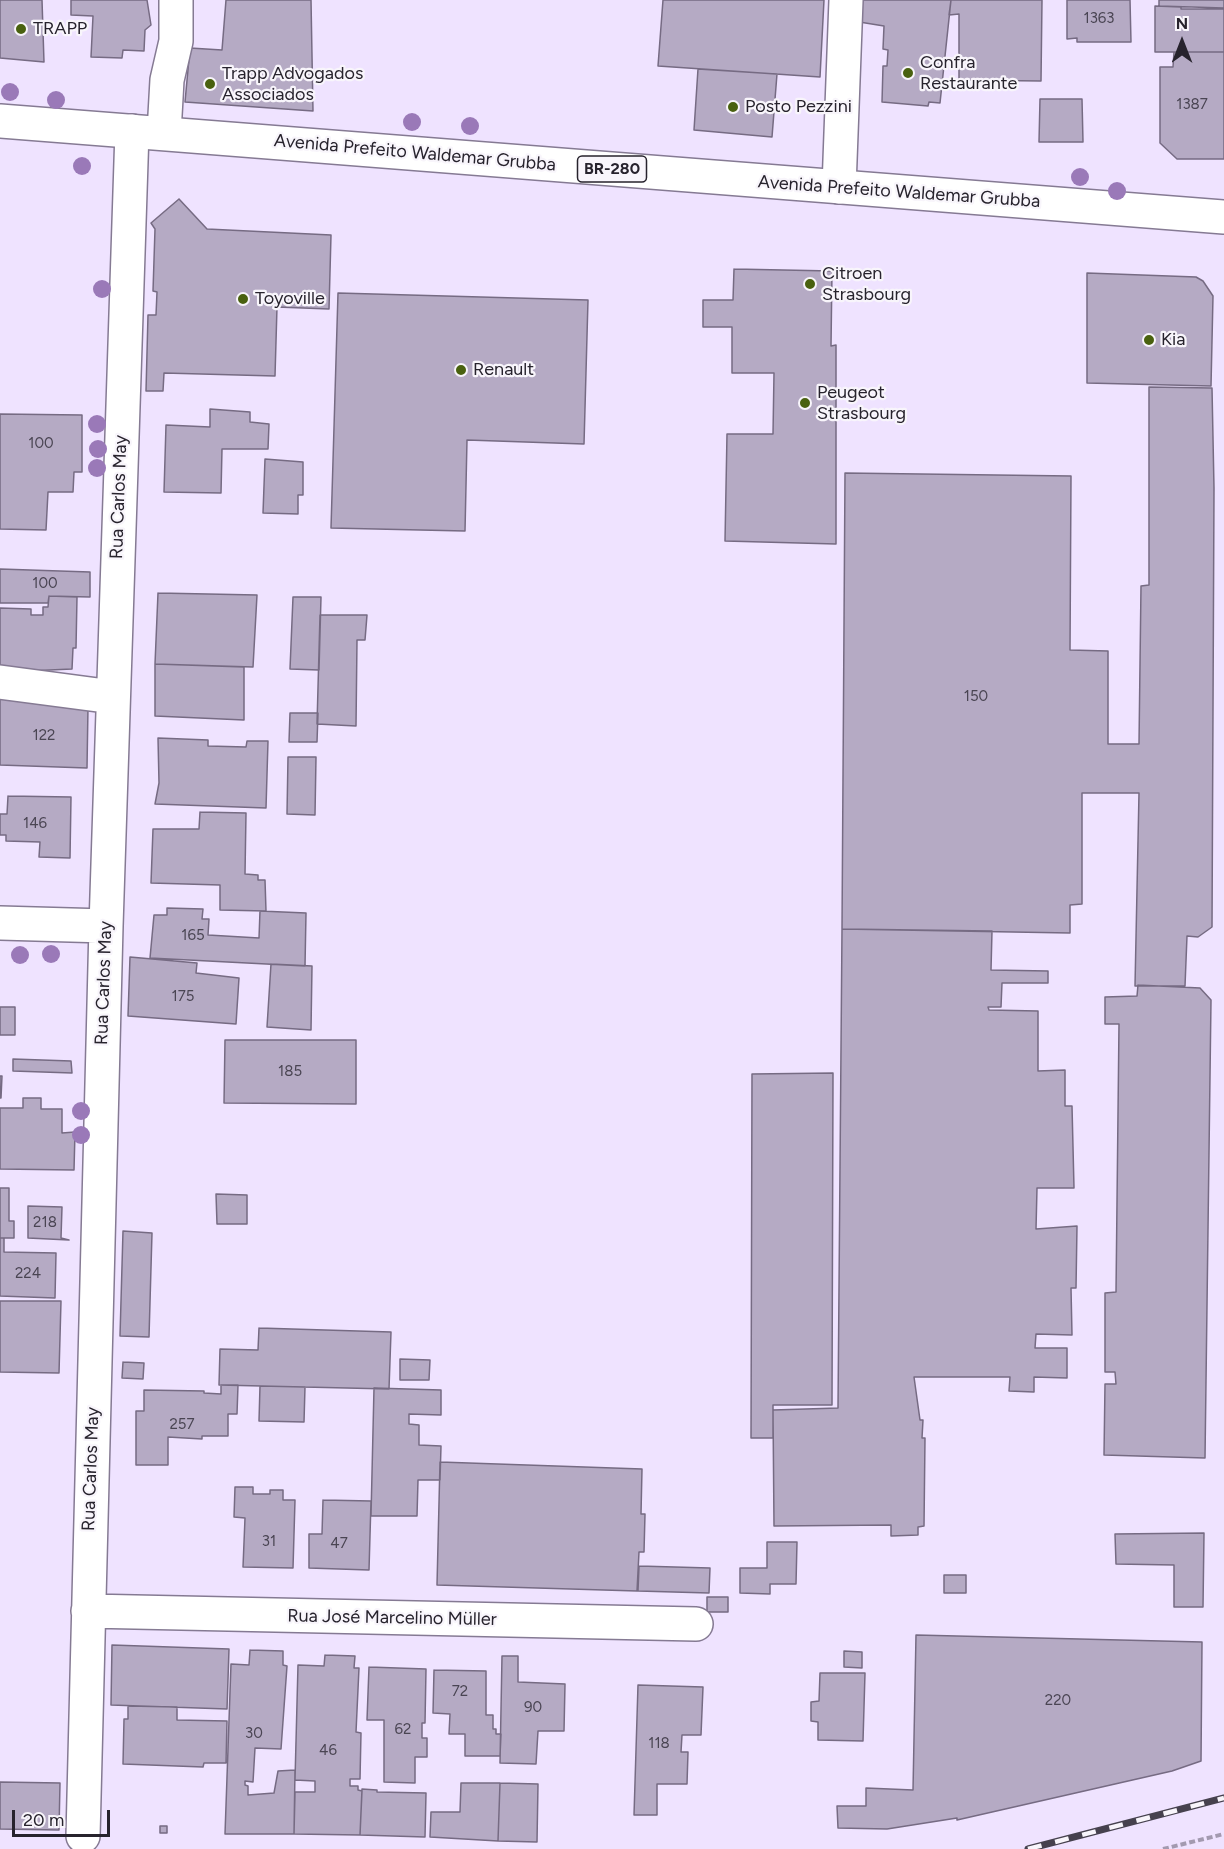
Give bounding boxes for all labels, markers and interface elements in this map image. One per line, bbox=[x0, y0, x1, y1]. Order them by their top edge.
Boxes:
house number: 1363 bbox=[1083, 10, 1115, 28]
north arrow bbox=[1152, 12, 1212, 72]
text: N bbox=[1176, 14, 1188, 33]
place label: TRAPP bbox=[33, 18, 87, 40]
marker: TRAPP bbox=[14, 22, 28, 36]
place label: Confra Restaurante bbox=[920, 52, 1017, 94]
place label: Trapp Advogados Associados bbox=[222, 63, 363, 106]
marker: Confra Restaurante bbox=[901, 66, 915, 80]
marker: Trapp Advogados Associados bbox=[203, 77, 217, 91]
place label: Posto Pezzini bbox=[745, 96, 852, 118]
house number: 1387 bbox=[1176, 96, 1208, 114]
marker: Posto Pezzini bbox=[726, 100, 740, 114]
street label: Avenida Prefeito Waldemar Grubba bbox=[273, 130, 557, 176]
road number: BR-280 bbox=[578, 156, 646, 182]
street label: Avenida Prefeito Waldemar Grubba bbox=[757, 171, 1041, 213]
place label: Citroen Strasbourg bbox=[822, 263, 911, 306]
marker: Citroen Strasbourg bbox=[803, 277, 817, 291]
place label: Toyoville bbox=[255, 288, 325, 310]
marker: Toyoville bbox=[236, 292, 250, 306]
place label: Kia bbox=[1161, 329, 1185, 351]
marker: Kia bbox=[1142, 333, 1156, 347]
place label: Renault bbox=[473, 359, 534, 381]
marker: Renault bbox=[454, 363, 468, 377]
place label: Peugeot Strasbourg bbox=[817, 382, 906, 424]
marker: Peugeot Strasbourg bbox=[798, 396, 812, 410]
house number: 100 bbox=[28, 435, 54, 453]
street label: Rua Carlos May bbox=[106, 435, 132, 559]
house number: 100 bbox=[32, 575, 58, 593]
house number: 150 bbox=[964, 688, 988, 706]
house number: 122 bbox=[33, 727, 55, 745]
house number: 146 bbox=[23, 815, 47, 833]
street label: Rua Carlos May bbox=[91, 921, 117, 1045]
house number: 165 bbox=[181, 927, 205, 945]
house number: 175 bbox=[172, 988, 194, 1006]
house number: 185 bbox=[278, 1063, 302, 1081]
house number: 218 bbox=[33, 1214, 57, 1232]
house number: 224 bbox=[15, 1265, 41, 1283]
street label: Rua Carlos May bbox=[78, 1407, 104, 1531]
house number: 257 bbox=[169, 1416, 195, 1434]
house number: 31 bbox=[262, 1533, 276, 1551]
house number: 47 bbox=[330, 1535, 348, 1553]
street label: Rua José Marcelino Müller bbox=[287, 1605, 497, 1631]
house number: 72 bbox=[452, 1683, 468, 1701]
house number: 220 bbox=[1045, 1692, 1071, 1710]
house number: 90 bbox=[524, 1699, 542, 1717]
house number: 62 bbox=[395, 1721, 411, 1739]
house number: 30 bbox=[245, 1725, 263, 1743]
house number: 118 bbox=[648, 1735, 670, 1753]
house number: 46 bbox=[319, 1742, 337, 1760]
scale bar bbox=[15, 1798, 112, 1836]
text: 20 m bbox=[23, 1809, 64, 1831]

